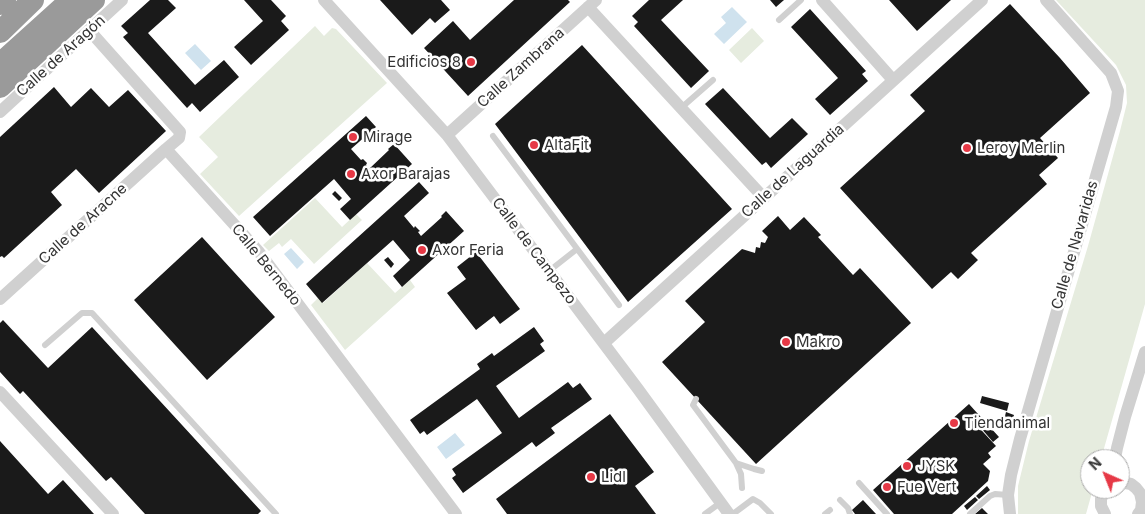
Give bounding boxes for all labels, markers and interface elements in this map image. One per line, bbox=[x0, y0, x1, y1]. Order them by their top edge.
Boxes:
street label: Calle de Aragón bbox=[13, 11, 109, 101]
street label: Calle Zambrana bbox=[474, 24, 568, 112]
place label: Edificios 8 bbox=[387, 53, 461, 71]
marker: Edificios 8 bbox=[465, 56, 477, 68]
street label: Calle de Laguardia bbox=[738, 120, 848, 222]
place label: Mirage bbox=[363, 128, 412, 146]
marker: Mirage bbox=[347, 131, 359, 143]
place label: AltaFit bbox=[544, 136, 589, 154]
marker: AltaFit bbox=[528, 139, 540, 151]
place label: Leroy Merlin bbox=[977, 139, 1065, 157]
marker: Leroy Merlin bbox=[961, 142, 973, 154]
place label: Axor Barajas bbox=[361, 165, 450, 183]
marker: Axor Barajas bbox=[345, 168, 357, 180]
street label: Calle de Navaridas bbox=[1048, 179, 1102, 311]
street label: Calle de Aracne bbox=[35, 180, 131, 268]
street label: Calle de Campezo bbox=[488, 194, 580, 308]
street label: Calle Bernedo bbox=[228, 221, 304, 309]
place label: Axor Feria bbox=[432, 241, 504, 259]
marker: Axor Feria bbox=[416, 244, 428, 256]
place label: Makro bbox=[796, 333, 841, 351]
marker: Makro bbox=[780, 336, 792, 348]
place label: Tiendanimal bbox=[964, 414, 1050, 432]
marker: Tiendanimal bbox=[948, 417, 960, 429]
north arrow bbox=[1080, 449, 1130, 499]
text: N bbox=[1085, 454, 1105, 473]
place label: JYSK bbox=[917, 457, 955, 475]
marker: JYSK bbox=[901, 460, 913, 472]
place label: Lidl bbox=[601, 468, 626, 486]
marker: Lidl bbox=[585, 471, 597, 483]
place label: Fue Vert bbox=[897, 478, 956, 496]
marker: Fue Vert bbox=[881, 481, 893, 493]

